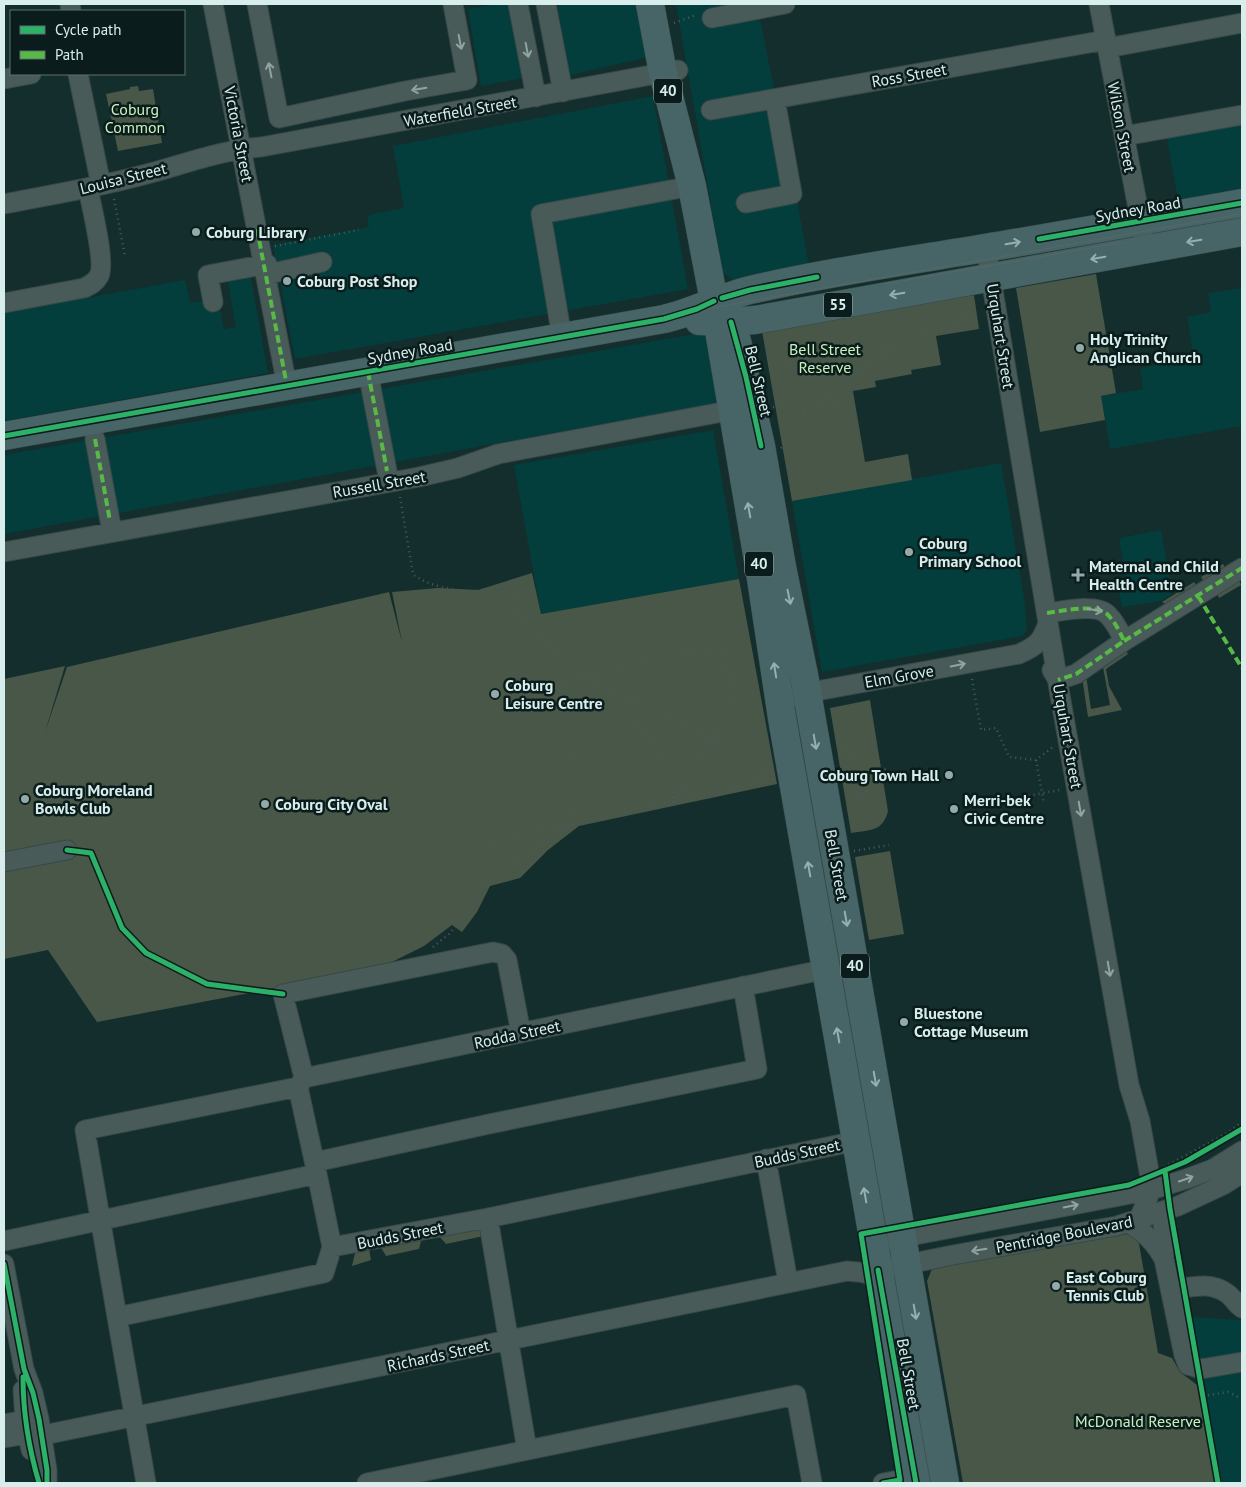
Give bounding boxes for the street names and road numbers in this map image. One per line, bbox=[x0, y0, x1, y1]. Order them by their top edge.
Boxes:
street label: Ross Street bbox=[870, 58, 949, 91]
road number: 40 bbox=[654, 78, 682, 104]
street label: Wilson Street bbox=[1103, 80, 1141, 174]
street label: Victoria Street bbox=[220, 83, 258, 184]
street label: Waterfield Street bbox=[402, 91, 519, 131]
street label: Louisa Street bbox=[78, 157, 169, 198]
street label: Sydney Road bbox=[1094, 192, 1182, 226]
street label: Urquhart Street bbox=[983, 282, 1019, 391]
road number: 55 bbox=[824, 292, 852, 318]
street label: Sydney Road bbox=[366, 334, 454, 368]
street label: Bell Street bbox=[741, 344, 777, 419]
street label: Russell Street bbox=[331, 466, 428, 502]
road number: 40 bbox=[745, 552, 773, 576]
street label: Elm Grove bbox=[863, 660, 935, 692]
street label: Urquhart Street bbox=[1049, 682, 1087, 791]
street label: Bell Street bbox=[821, 828, 853, 903]
road number: 40 bbox=[841, 954, 869, 978]
street label: Rodda Street bbox=[472, 1015, 562, 1053]
street label: Budds Street bbox=[752, 1134, 842, 1172]
street label: Pentridge Boulevard bbox=[994, 1211, 1134, 1257]
street label: Budds Street bbox=[355, 1217, 445, 1253]
street label: Richards Street bbox=[385, 1334, 491, 1376]
street label: Bell Street bbox=[893, 1337, 925, 1412]

